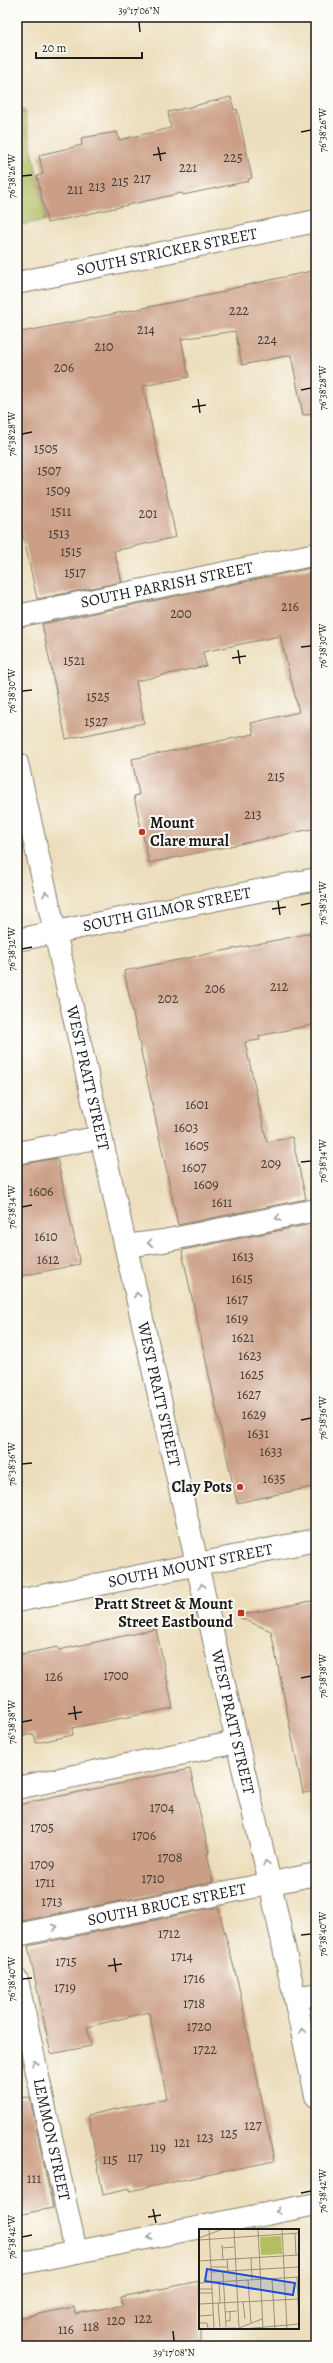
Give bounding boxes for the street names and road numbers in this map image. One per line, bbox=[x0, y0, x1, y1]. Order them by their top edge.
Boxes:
street label: SOUTH STRICKER STREET bbox=[74, 222, 260, 281]
street label: SOUTH PARRISH STREET bbox=[78, 556, 255, 614]
street label: SOUTH GILMOR STREET bbox=[81, 881, 253, 937]
street label: WEST PRATT STREET bbox=[61, 1003, 115, 1153]
street label: WEST PRATT STREET bbox=[132, 1319, 186, 1469]
street label: SOUTH MOUNT STREET bbox=[106, 1538, 275, 1593]
street label: WEST PRATT STREET bbox=[205, 1647, 260, 1797]
street label: SOUTH BRUCE STREET bbox=[85, 1877, 249, 1931]
street label: LEMMON STREET bbox=[28, 2076, 76, 2203]

